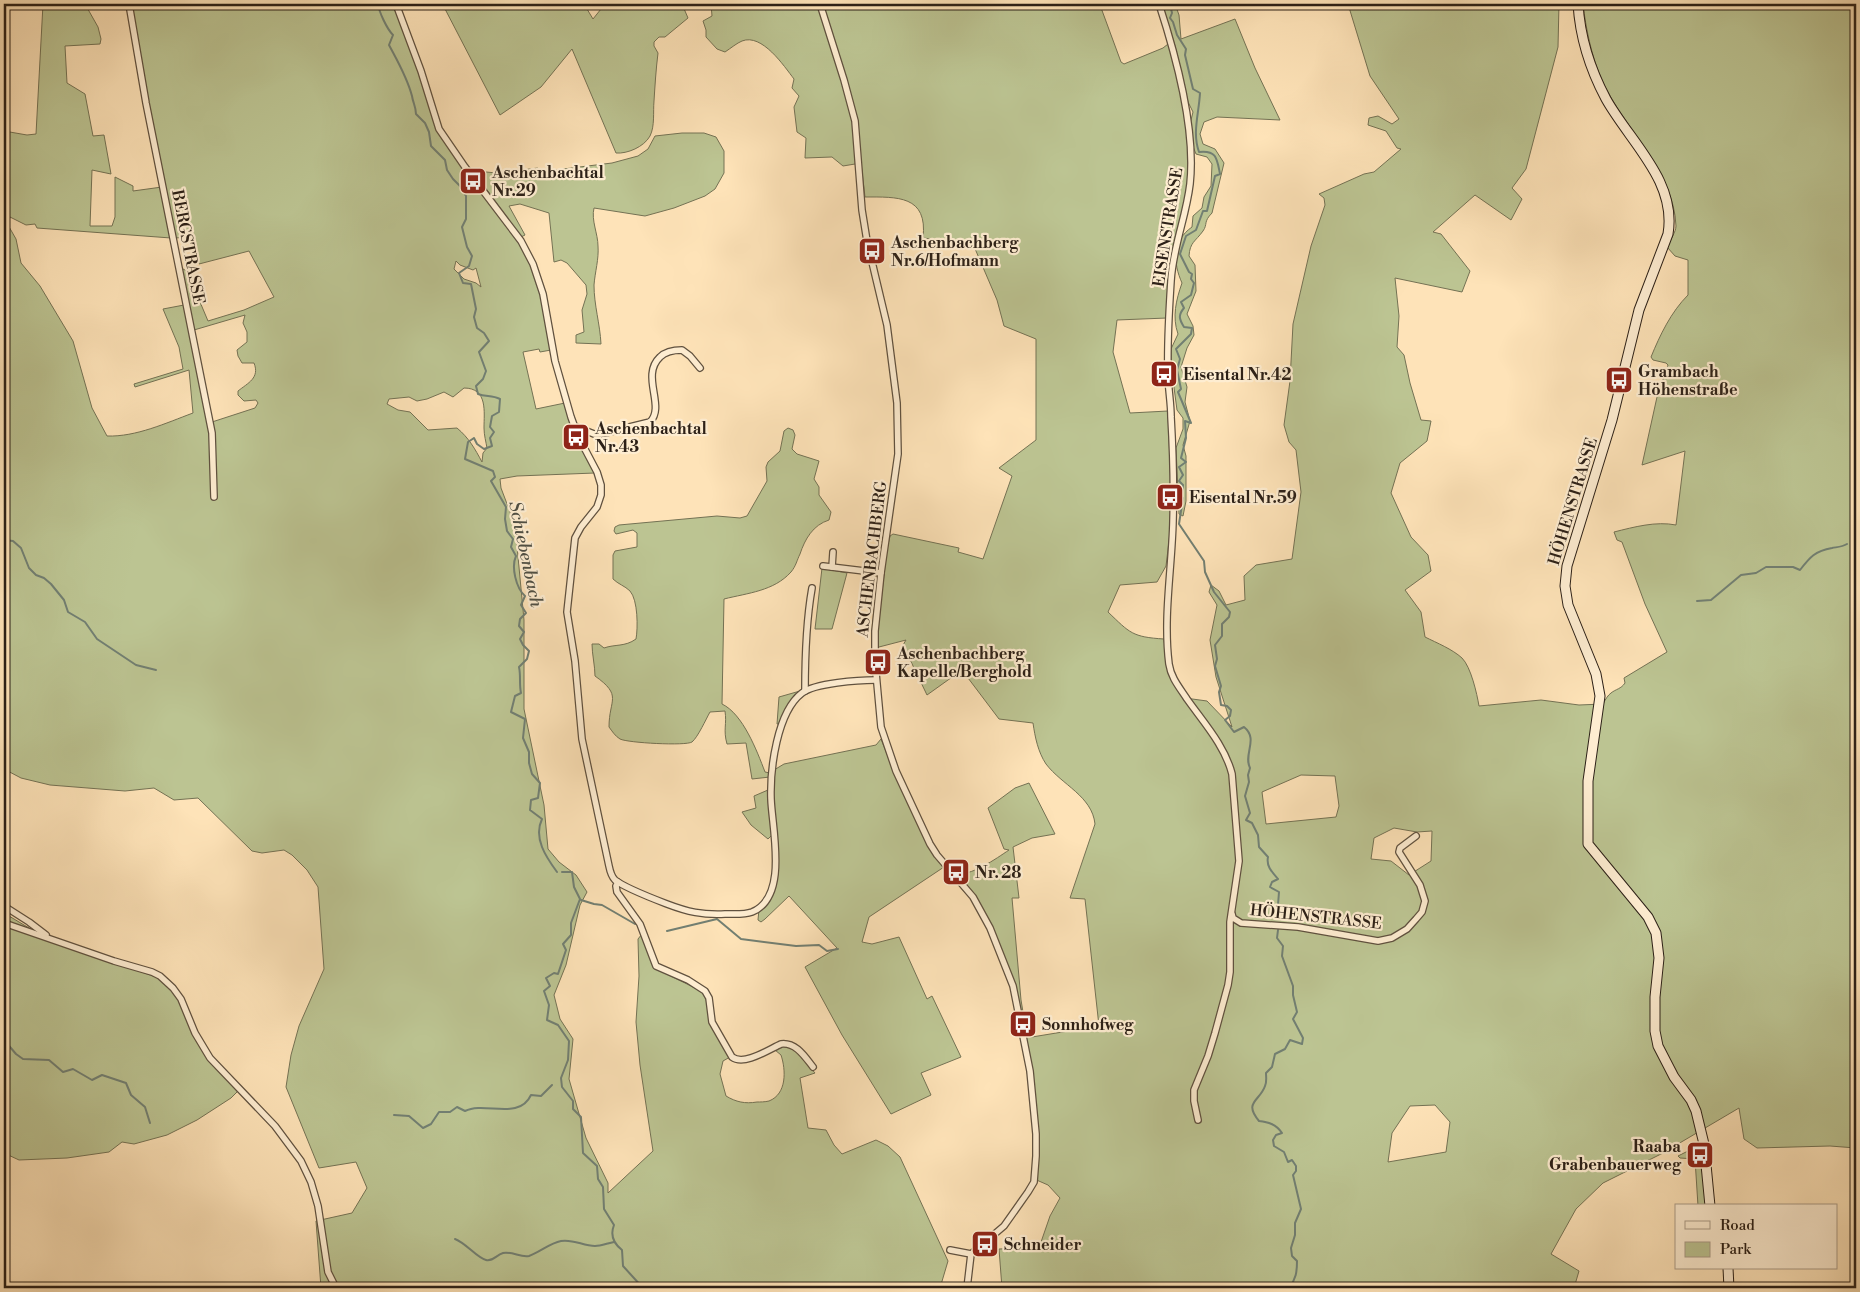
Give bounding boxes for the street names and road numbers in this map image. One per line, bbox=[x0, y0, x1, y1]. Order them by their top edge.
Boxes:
street label: EISENSTRASSE bbox=[1149, 166, 1187, 288]
street label: BERGSTRASSE bbox=[167, 187, 209, 306]
street label: HÖHENSTRASSE bbox=[1542, 434, 1602, 568]
street label: ASCHENBACHBERG bbox=[852, 480, 892, 639]
street label: HÖHENSTRASSE bbox=[1249, 898, 1383, 934]

